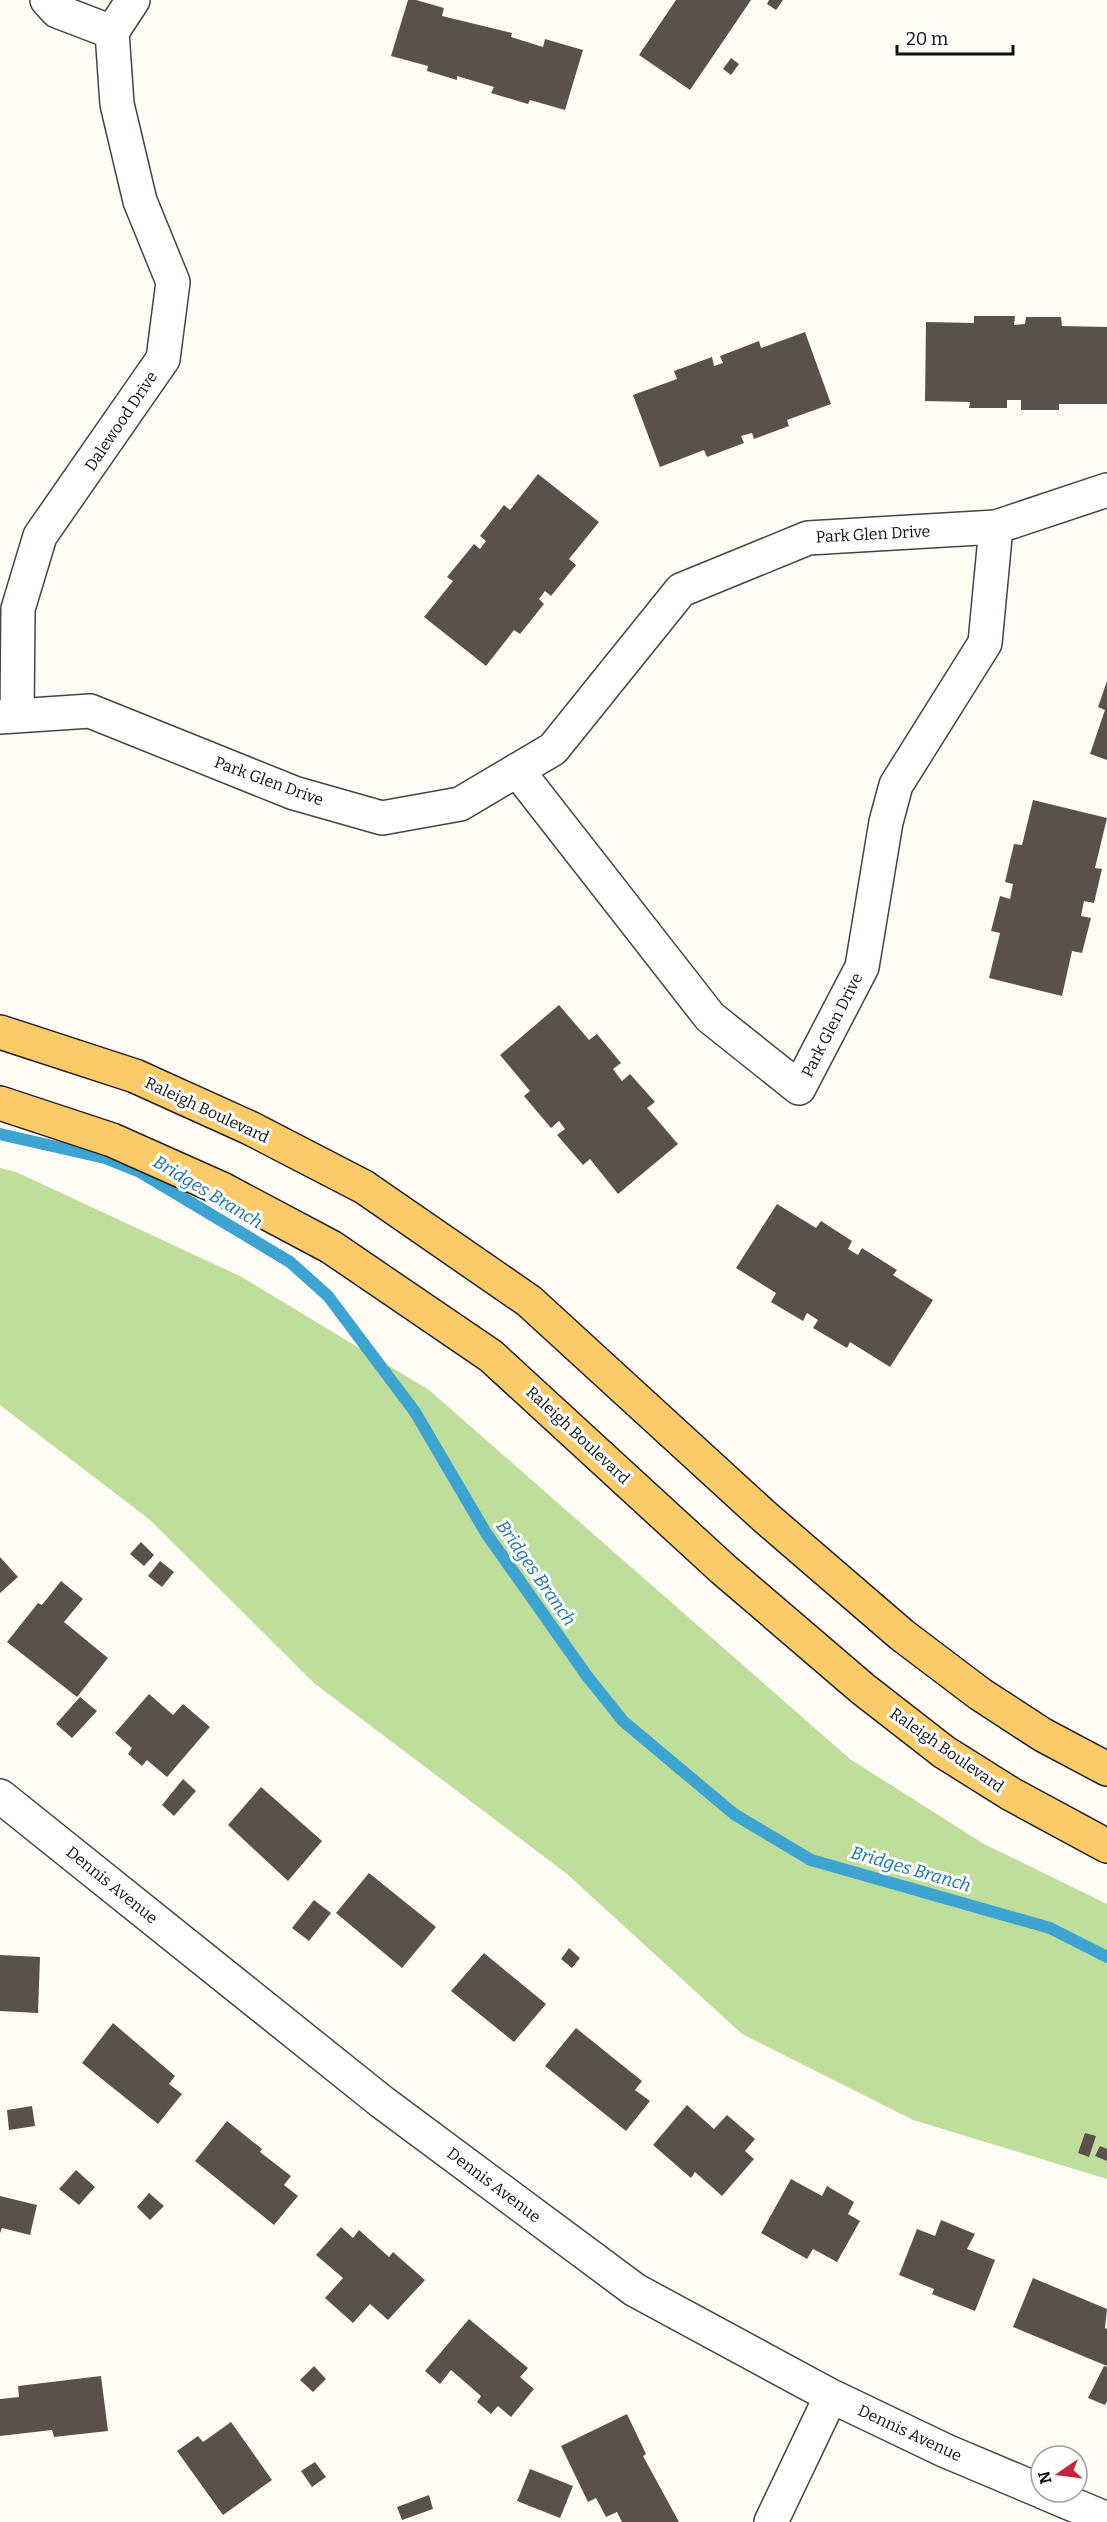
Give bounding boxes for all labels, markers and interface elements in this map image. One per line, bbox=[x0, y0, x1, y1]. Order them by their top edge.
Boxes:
scale bar bbox=[897, 18, 1012, 56]
text: 20 m bbox=[906, 28, 948, 50]
street label: Dalewood Drive bbox=[81, 368, 161, 474]
street label: Park Glen Drive bbox=[815, 522, 931, 546]
street label: Park Glen Drive bbox=[212, 752, 326, 810]
street label: Park Glen Drive bbox=[798, 970, 866, 1080]
street label: Raleigh Boulevard bbox=[142, 1073, 272, 1147]
water label: Bridges Branch bbox=[149, 1151, 267, 1233]
street label: Raleigh Boulevard bbox=[522, 1382, 634, 1488]
water label: Bridges Branch bbox=[491, 1516, 581, 1630]
street label: Raleigh Boulevard bbox=[887, 1704, 1008, 1797]
water label: Bridges Branch bbox=[848, 1841, 974, 1897]
street label: Dennis Avenue bbox=[62, 1842, 162, 1928]
street label: Dennis Avenue bbox=[443, 2144, 545, 2226]
street label: Dennis Avenue bbox=[855, 2401, 965, 2465]
north arrow bbox=[1029, 2444, 1089, 2504]
text: N bbox=[1034, 2469, 1056, 2486]

